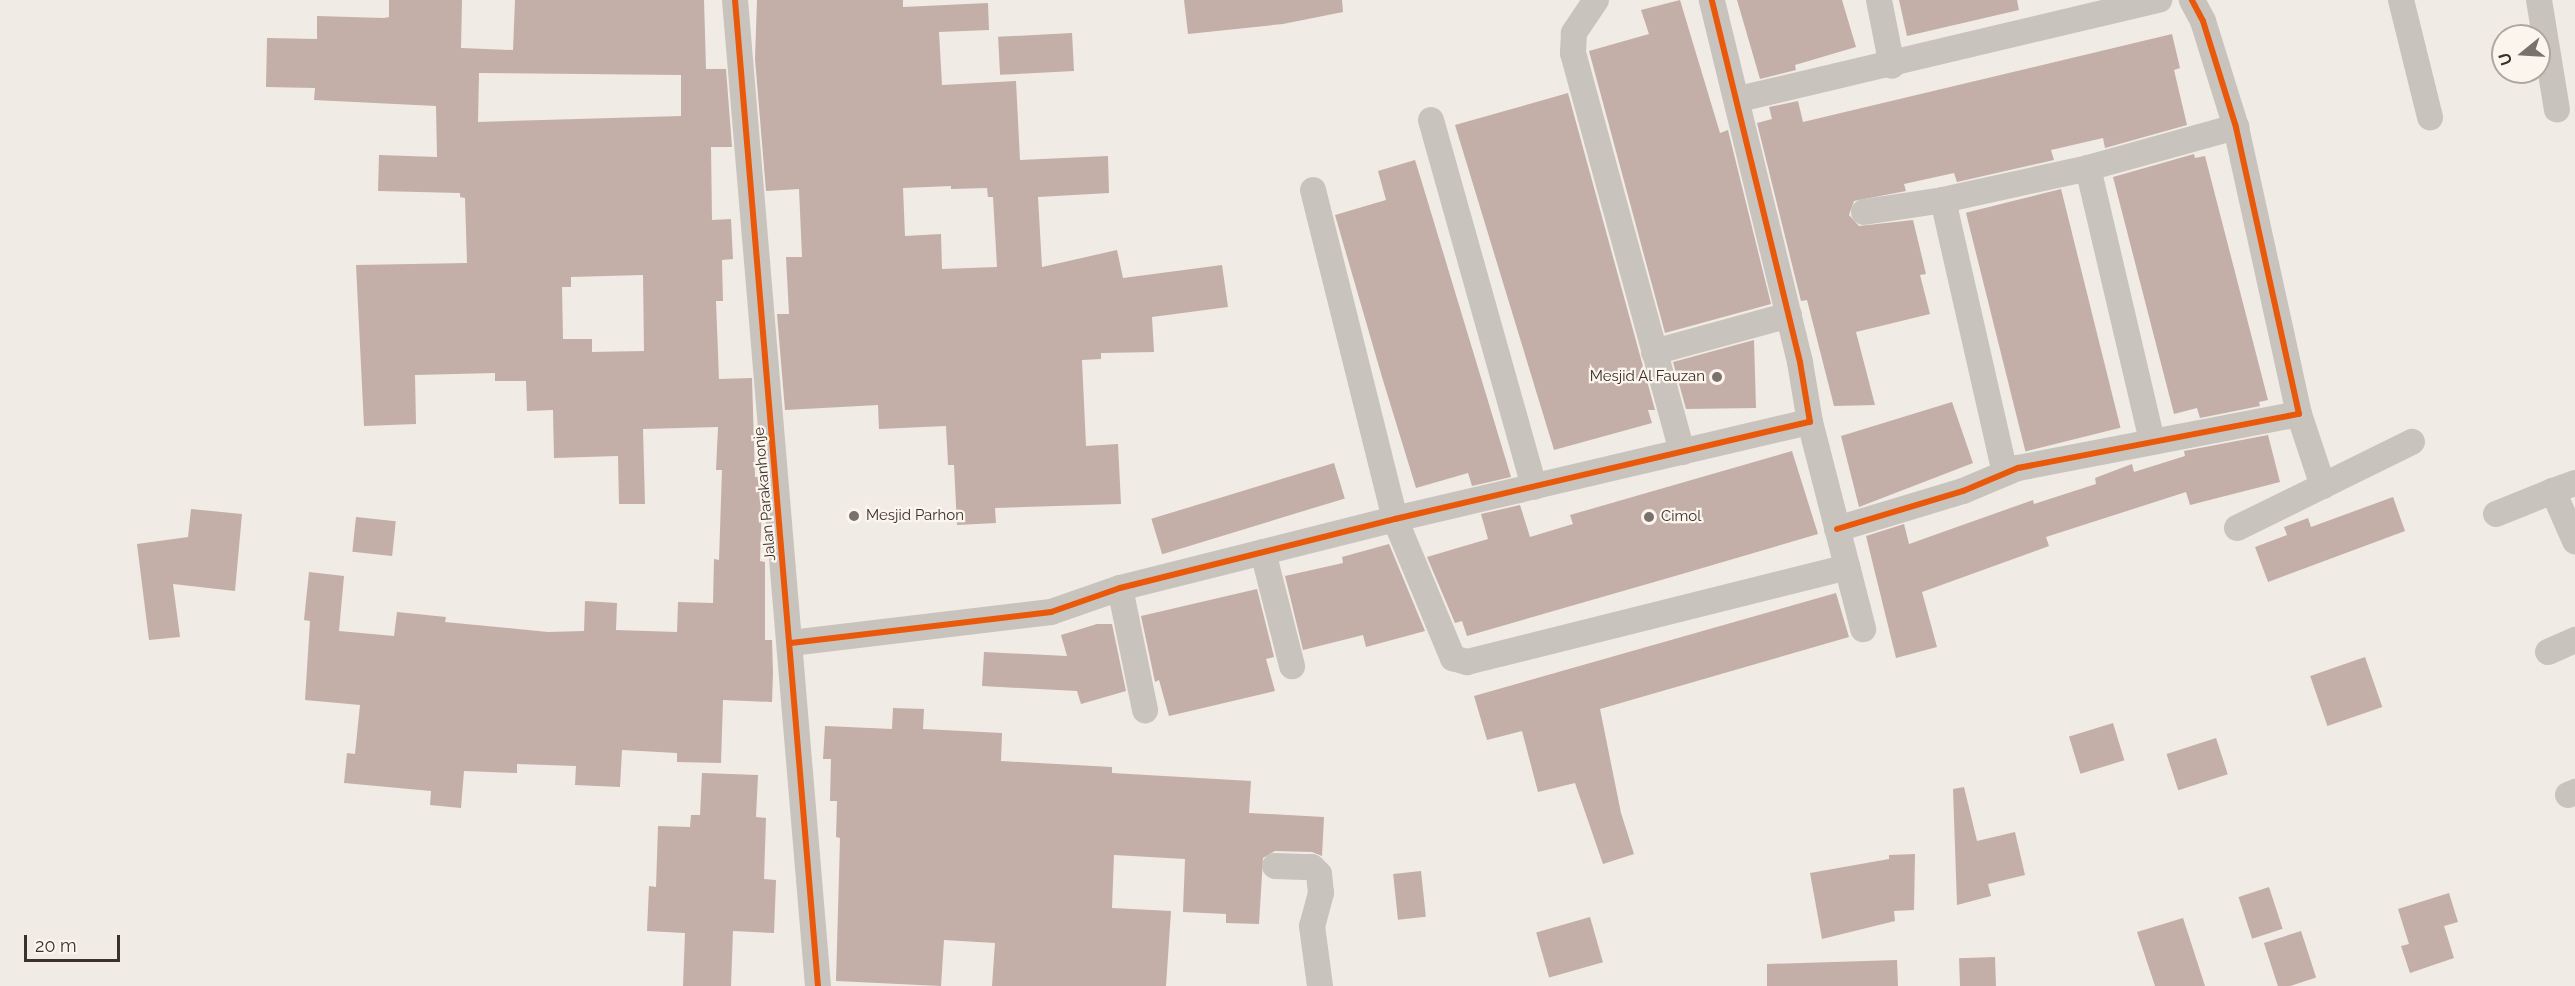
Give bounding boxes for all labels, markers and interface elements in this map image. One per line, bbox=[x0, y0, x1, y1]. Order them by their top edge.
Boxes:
north arrow bbox=[2491, 24, 2551, 84]
text: U bbox=[2494, 50, 2516, 68]
place label: Mesjid Al Fauzan bbox=[1589, 368, 1705, 386]
marker: Mesjid Al Fauzan bbox=[1710, 370, 1724, 384]
street label: Jalan Parakanhonje bbox=[750, 426, 780, 562]
place label: Mesjid Parhon bbox=[866, 507, 964, 525]
place label: Cimol bbox=[1661, 508, 1701, 526]
marker: Mesjid Parhon bbox=[847, 509, 861, 523]
marker: Cimol bbox=[1642, 510, 1656, 524]
scale bar bbox=[27, 923, 123, 961]
text: 20 m bbox=[35, 935, 77, 956]

